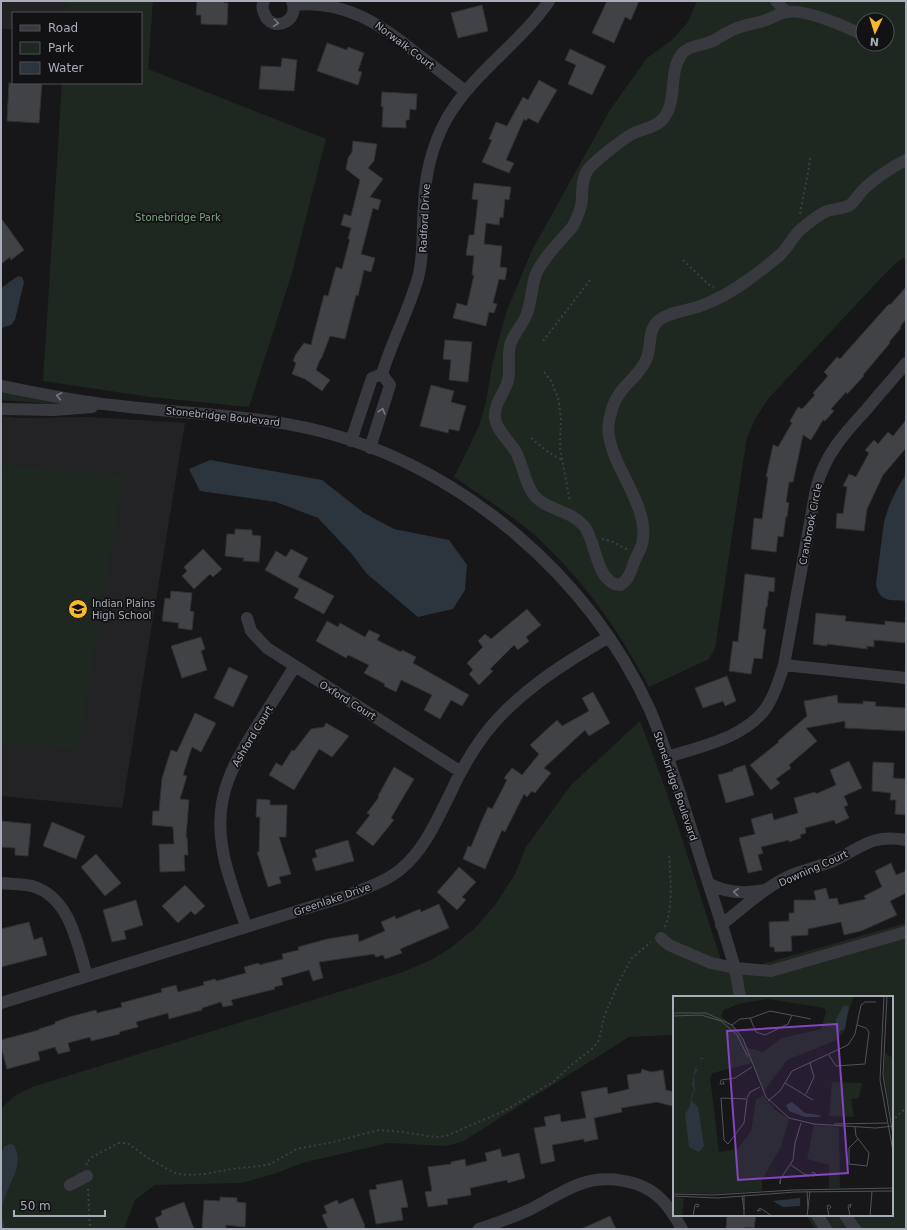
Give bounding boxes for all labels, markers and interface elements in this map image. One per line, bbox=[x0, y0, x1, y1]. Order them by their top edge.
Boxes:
legend bbox=[12, 12, 142, 84]
north arrow bbox=[855, 12, 895, 52]
one-way arrow bbox=[273, 18, 280, 27]
street label: Norwalk Court bbox=[373, 20, 437, 71]
text: Road bbox=[48, 21, 78, 35]
text: N bbox=[869, 35, 879, 48]
text: Park bbox=[48, 41, 74, 55]
text: Water bbox=[48, 61, 84, 75]
street label: Radford Drive bbox=[417, 183, 432, 253]
park label: Stonebridge Park bbox=[135, 212, 221, 223]
one-way arrow bbox=[56, 392, 62, 401]
street label: Stonebridge Boulevard bbox=[165, 405, 281, 428]
one-way arrow bbox=[377, 407, 386, 414]
street label: Cranbrook Circle bbox=[797, 482, 824, 566]
school or university icon: Indian Plains High School bbox=[67, 598, 89, 620]
place label: Indian Plains High School bbox=[92, 598, 155, 621]
street label: Oxford Court bbox=[318, 679, 378, 722]
street label: Ashford Court bbox=[230, 704, 275, 769]
street label: Stonebridge Boulevard bbox=[652, 730, 699, 842]
street label: Downing Court bbox=[777, 848, 850, 889]
street label: Greenlake Drive bbox=[292, 881, 372, 918]
one-way arrow bbox=[733, 887, 739, 896]
inset map bbox=[673, 996, 893, 1216]
scale bar bbox=[14, 1192, 105, 1218]
text: 50 m bbox=[20, 1199, 51, 1213]

